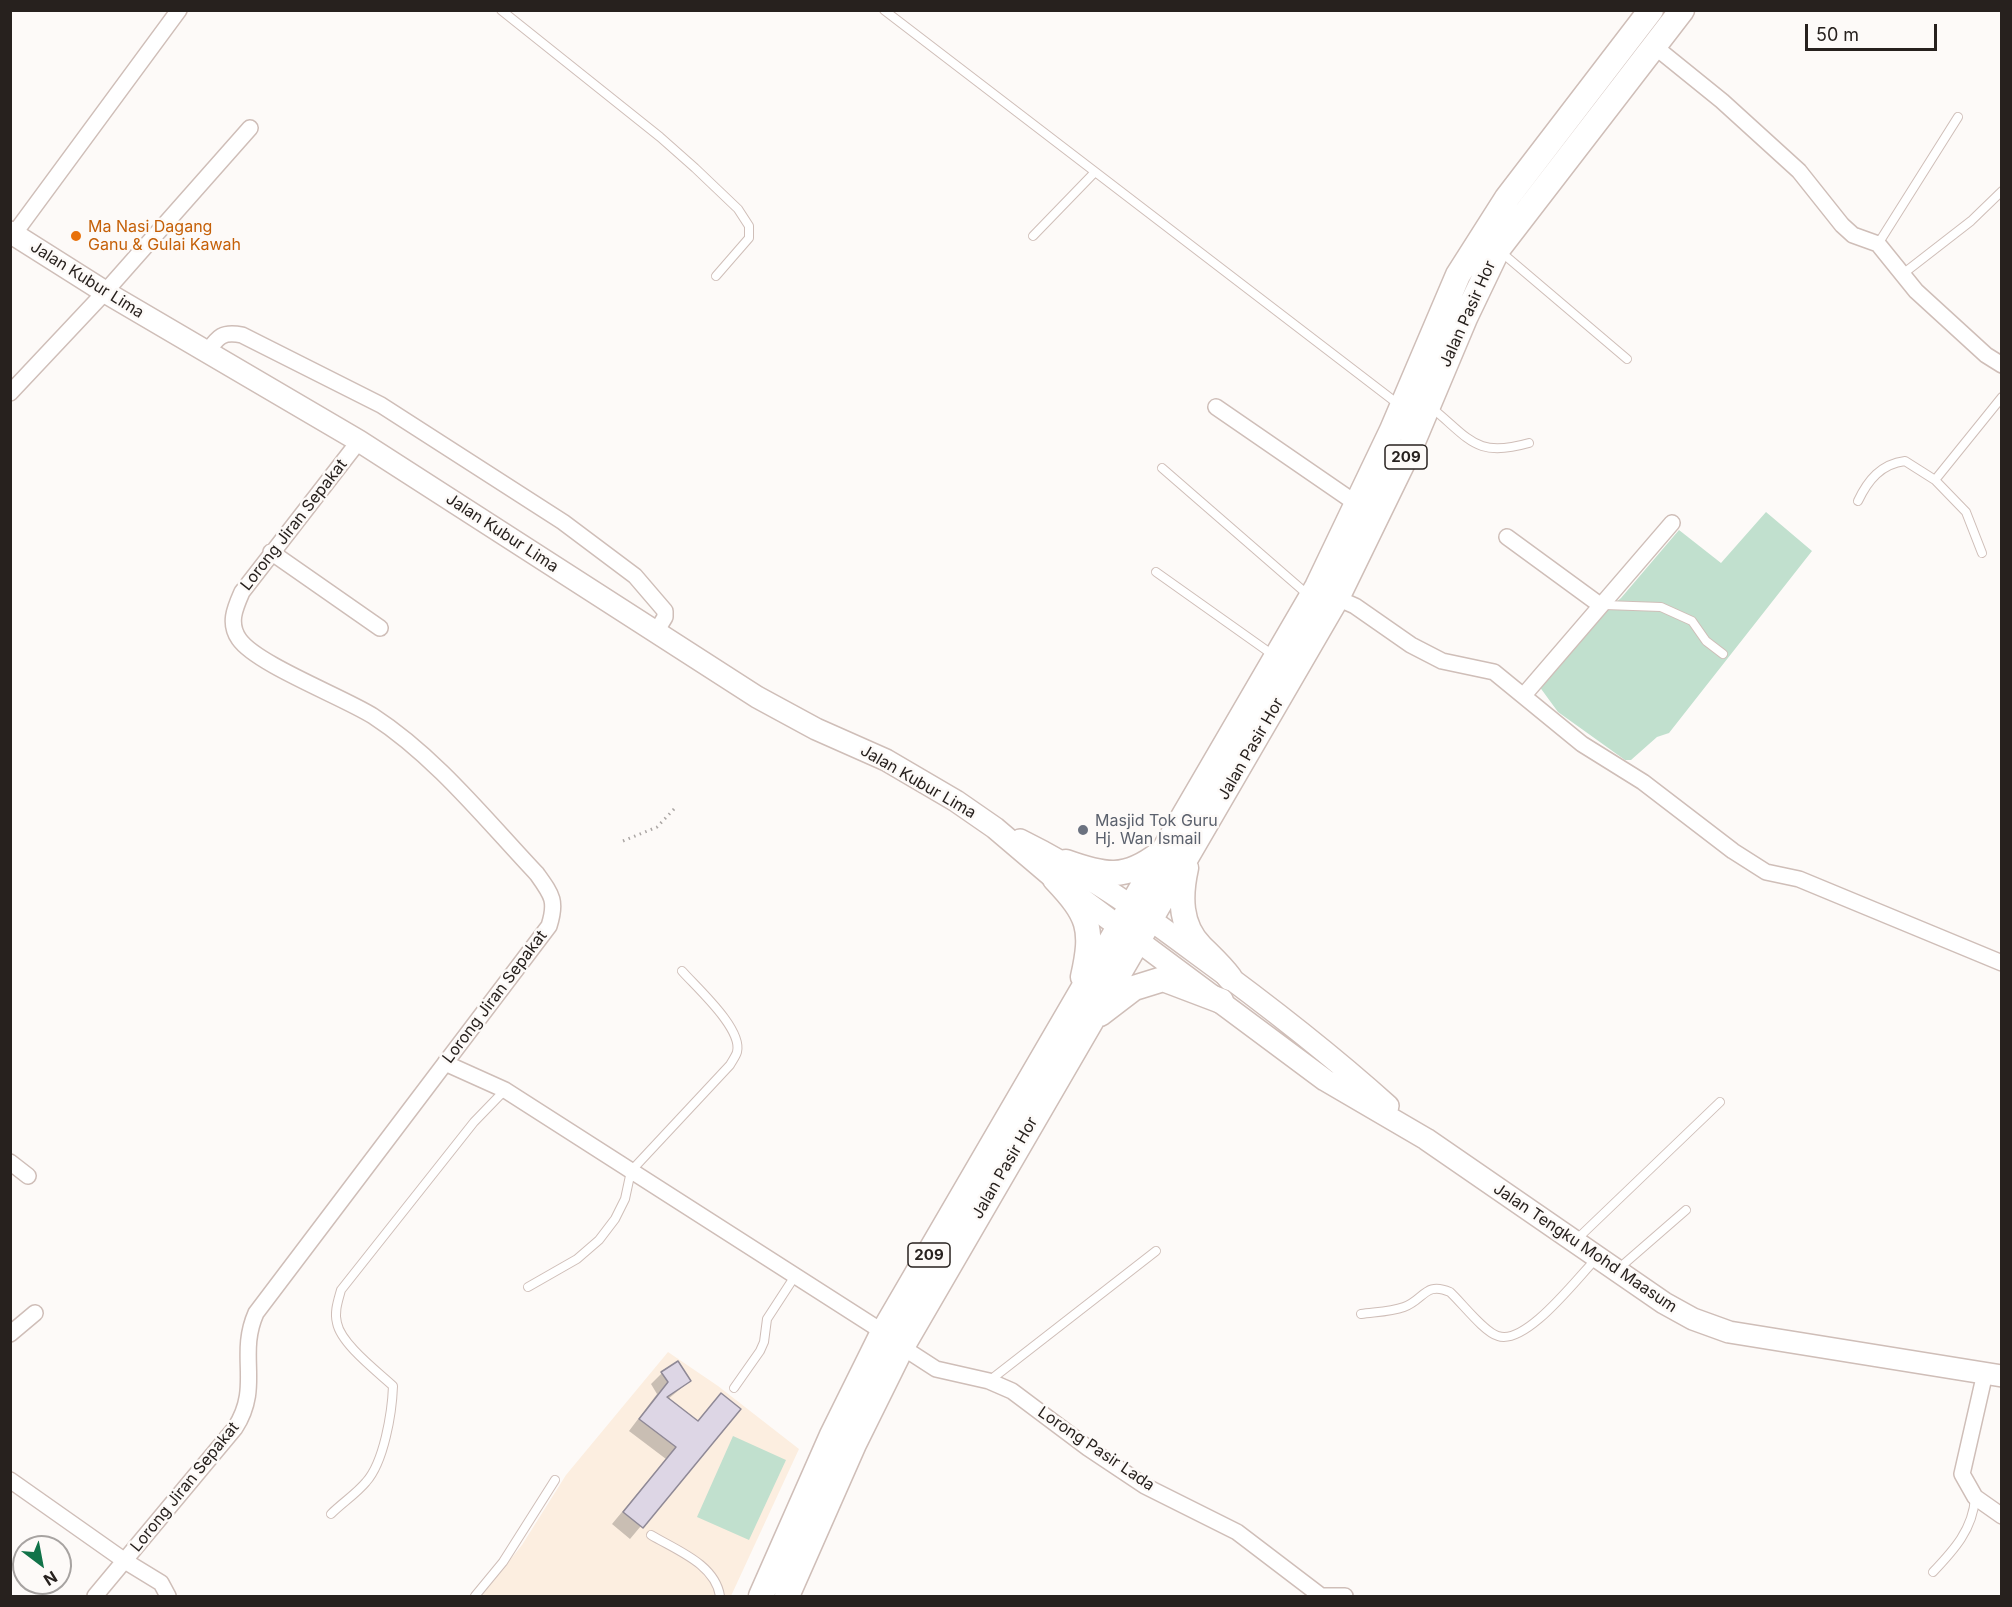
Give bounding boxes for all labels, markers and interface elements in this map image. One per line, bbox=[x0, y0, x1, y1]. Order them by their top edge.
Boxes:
scale bar bbox=[1808, 12, 1940, 50]
text: 50 m bbox=[1816, 24, 1859, 45]
place label: Ma Nasi Dagang Ganu & Gulai Kawah bbox=[88, 217, 241, 255]
marker: Ma Nasi Dagang Ganu & Gulai Kawah bbox=[69, 229, 83, 243]
street label: Jalan Kubur Lima bbox=[27, 237, 147, 323]
street label: Jalan Pasir Hor bbox=[1436, 258, 1500, 370]
road number: 209 bbox=[1385, 445, 1427, 469]
street label: Lorong Jiran Sepakat bbox=[237, 456, 351, 594]
street label: Jalan Kubur Lima bbox=[442, 489, 562, 577]
street label: Jalan Pasir Hor bbox=[1214, 695, 1288, 803]
street label: Jalan Kubur Lima bbox=[857, 741, 979, 823]
place label: Masjid Tok Guru Hj. Wan Ismail bbox=[1095, 811, 1218, 849]
marker: Masjid Tok Guru Hj. Wan Ismail bbox=[1076, 823, 1090, 837]
street label: Lorong Jiran Sepakat bbox=[439, 927, 551, 1067]
street label: Jalan Pasir Hor bbox=[968, 1114, 1042, 1222]
street label: Jalan Tengku Mohd Maasum bbox=[1489, 1179, 1681, 1317]
road number: 209 bbox=[908, 1243, 950, 1267]
street label: Lorong Pasir Lada bbox=[1034, 1403, 1158, 1495]
street label: Lorong Jiran Sepakat bbox=[127, 1418, 243, 1556]
north arrow bbox=[12, 1535, 72, 1595]
text: N bbox=[40, 1567, 61, 1590]

